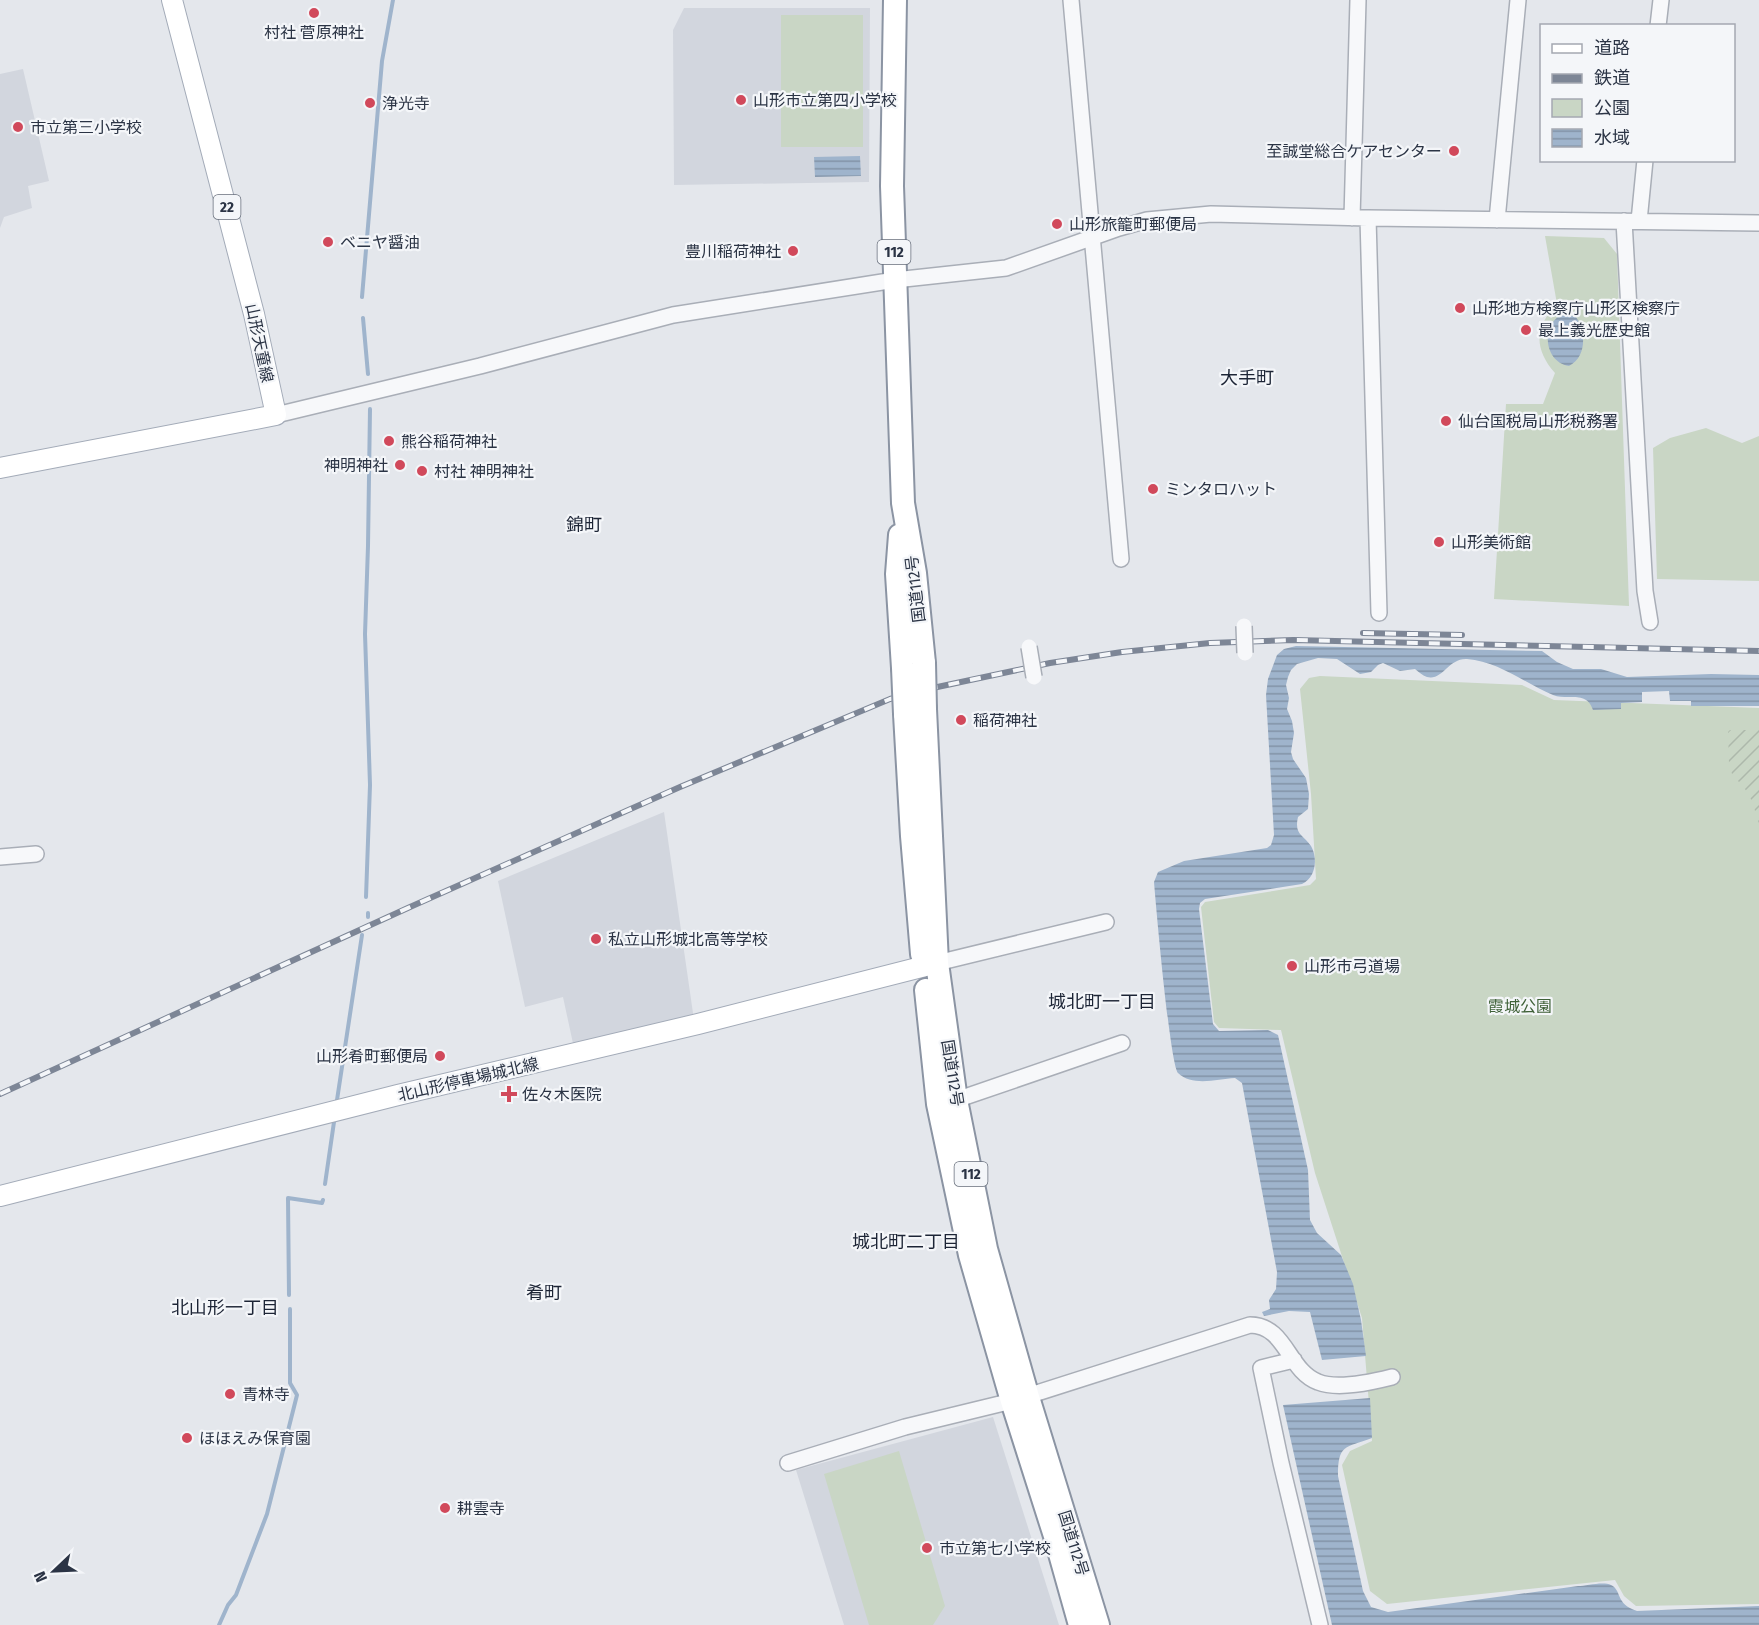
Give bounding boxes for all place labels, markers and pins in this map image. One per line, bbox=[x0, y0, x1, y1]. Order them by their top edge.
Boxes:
marker: 村社 菅原神社 bbox=[307, 6, 321, 20]
place label: 村社 菅原神社 bbox=[264, 23, 364, 42]
place label: 山形市立第四小学校 bbox=[753, 91, 897, 110]
marker: 山形市立第四小学校 bbox=[734, 93, 748, 107]
place label: 浄光寺 bbox=[382, 94, 430, 113]
marker: 浄光寺 bbox=[363, 96, 377, 110]
place label: 市立第三小学校 bbox=[30, 118, 142, 137]
marker: 市立第三小学校 bbox=[11, 120, 25, 134]
place label: 至誠堂総合ケアセンター bbox=[1266, 142, 1442, 161]
marker: 至誠堂総合ケアセンター bbox=[1447, 144, 1461, 158]
place label: 山形旅籠町郵便局 bbox=[1069, 215, 1197, 234]
marker: 山形旅籠町郵便局 bbox=[1050, 217, 1064, 231]
place label: ベニヤ醤油 bbox=[340, 233, 420, 252]
marker: ベニヤ醤油 bbox=[321, 235, 335, 249]
place label: 豊川稲荷神社 bbox=[685, 242, 781, 261]
marker: 豊川稲荷神社 bbox=[786, 244, 800, 258]
place label: 山形地方検察庁山形区検察庁 bbox=[1472, 299, 1680, 318]
marker: 山形地方検察庁山形区検察庁 bbox=[1453, 301, 1467, 315]
place label: 最上義光歴史館 bbox=[1538, 321, 1650, 340]
marker: 最上義光歴史館 bbox=[1519, 323, 1533, 337]
place label: 仙台国税局山形税務署 bbox=[1458, 412, 1618, 431]
marker: 仙台国税局山形税務署 bbox=[1439, 414, 1453, 428]
place label: 熊谷稲荷神社 bbox=[401, 432, 497, 451]
marker: 熊谷稲荷神社 bbox=[382, 434, 396, 448]
place label: 神明神社 bbox=[324, 456, 388, 475]
marker: 神明神社 bbox=[393, 458, 407, 472]
place label: 村社 神明神社 bbox=[434, 462, 534, 481]
marker: 村社 神明神社 bbox=[415, 464, 429, 478]
place label: ミンタロハット bbox=[1165, 480, 1277, 499]
marker: ミンタロハット bbox=[1146, 482, 1160, 496]
place label: 山形美術館 bbox=[1451, 533, 1531, 552]
marker: 山形美術館 bbox=[1432, 535, 1446, 549]
place label: 稲荷神社 bbox=[973, 711, 1037, 730]
marker: 稲荷神社 bbox=[954, 713, 968, 727]
place label: 私立山形城北高等学校 bbox=[608, 930, 768, 949]
marker: 私立山形城北高等学校 bbox=[589, 932, 603, 946]
place label: 山形市弓道場 bbox=[1304, 957, 1400, 976]
marker: 山形市弓道場 bbox=[1285, 959, 1299, 973]
place label: 山形肴町郵便局 bbox=[316, 1047, 428, 1066]
marker: 山形肴町郵便局 bbox=[433, 1049, 447, 1063]
marker: 佐々木医院 bbox=[500, 1085, 518, 1103]
place label: 佐々木医院 bbox=[522, 1085, 602, 1104]
place label: 青林寺 bbox=[242, 1385, 290, 1404]
marker: 青林寺 bbox=[223, 1387, 237, 1401]
place label: ほほえみ保育園 bbox=[199, 1429, 311, 1448]
marker: ほほえみ保育園 bbox=[180, 1431, 194, 1445]
place label: 耕雲寺 bbox=[457, 1499, 505, 1518]
marker: 耕雲寺 bbox=[438, 1501, 452, 1515]
place label: 市立第七小学校 bbox=[939, 1539, 1051, 1558]
marker: 市立第七小学校 bbox=[920, 1541, 934, 1555]

